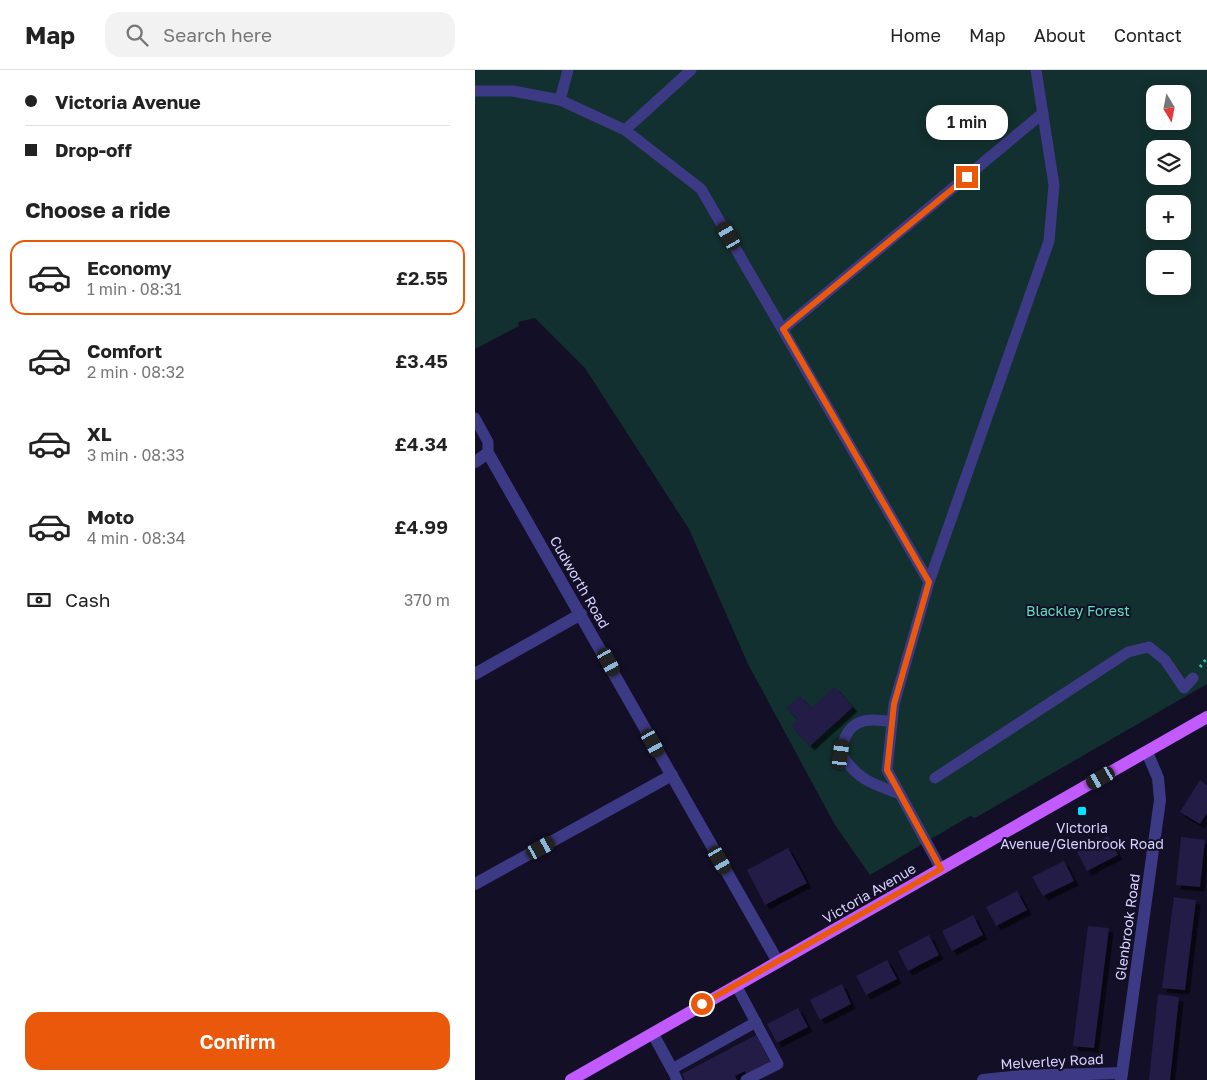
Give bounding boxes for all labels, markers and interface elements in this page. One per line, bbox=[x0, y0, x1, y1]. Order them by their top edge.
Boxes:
search box bbox=[105, 12, 455, 57]
text: Map bbox=[25, 20, 75, 49]
icon: search bbox=[123, 21, 151, 49]
text: Search here bbox=[163, 23, 272, 46]
text: Home bbox=[890, 24, 941, 46]
text: Map bbox=[969, 24, 1006, 46]
text: About bbox=[1034, 24, 1086, 46]
text: Contact bbox=[1114, 24, 1182, 46]
north arrow bbox=[1146, 85, 1191, 130]
map controls bbox=[1146, 85, 1191, 295]
text: Victoria Avenue bbox=[55, 90, 201, 113]
callout: 1 min bbox=[926, 104, 1008, 140]
text: 1 min bbox=[947, 112, 987, 132]
text: Drop-off bbox=[55, 138, 132, 161]
button: layers bbox=[1146, 140, 1191, 185]
route end bbox=[956, 166, 978, 188]
button: + bbox=[1146, 195, 1191, 240]
text: Choose a ride bbox=[25, 196, 171, 223]
car bbox=[715, 219, 742, 253]
button: − bbox=[1146, 250, 1191, 295]
icon: car bbox=[27, 255, 72, 300]
text: Economy bbox=[87, 256, 172, 279]
text: £2.55 bbox=[396, 266, 448, 289]
text: 1 min · 08:31 bbox=[87, 279, 181, 299]
icon: car bbox=[27, 338, 72, 383]
text: Comfort bbox=[87, 339, 162, 362]
text: £3.45 bbox=[395, 349, 448, 372]
text: 2 min · 08:32 bbox=[87, 362, 185, 382]
icon: car bbox=[27, 421, 72, 466]
text: XL bbox=[87, 422, 112, 445]
text: £4.34 bbox=[394, 432, 448, 455]
text: 3 min · 08:33 bbox=[87, 445, 185, 465]
icon: car bbox=[27, 504, 72, 549]
text: Moto bbox=[87, 505, 134, 528]
text: £4.99 bbox=[394, 515, 448, 538]
text: 4 min · 08:34 bbox=[87, 528, 185, 548]
street label: Cudworth Road bbox=[547, 533, 613, 631]
icon: cash bbox=[25, 586, 53, 614]
text: Cash bbox=[65, 588, 110, 611]
text: 370 m bbox=[404, 590, 450, 610]
park label: Blackley Forest bbox=[1026, 602, 1130, 619]
car bbox=[595, 645, 622, 679]
car bbox=[639, 726, 666, 760]
car bbox=[831, 738, 850, 770]
car bbox=[1084, 764, 1117, 792]
marker: Victoria Avenue/Glenbrook Road bbox=[1076, 805, 1088, 817]
place label: Victoria Avenue/Glenbrook Road bbox=[1000, 819, 1164, 852]
car bbox=[524, 834, 557, 862]
car bbox=[706, 843, 733, 877]
street label: Victoria Avenue bbox=[819, 859, 919, 927]
street label: Glenbrook Road bbox=[1111, 873, 1143, 981]
route start bbox=[691, 993, 713, 1015]
button: Confirm bbox=[25, 1012, 450, 1070]
street label: Melverley Road bbox=[1000, 1050, 1104, 1072]

